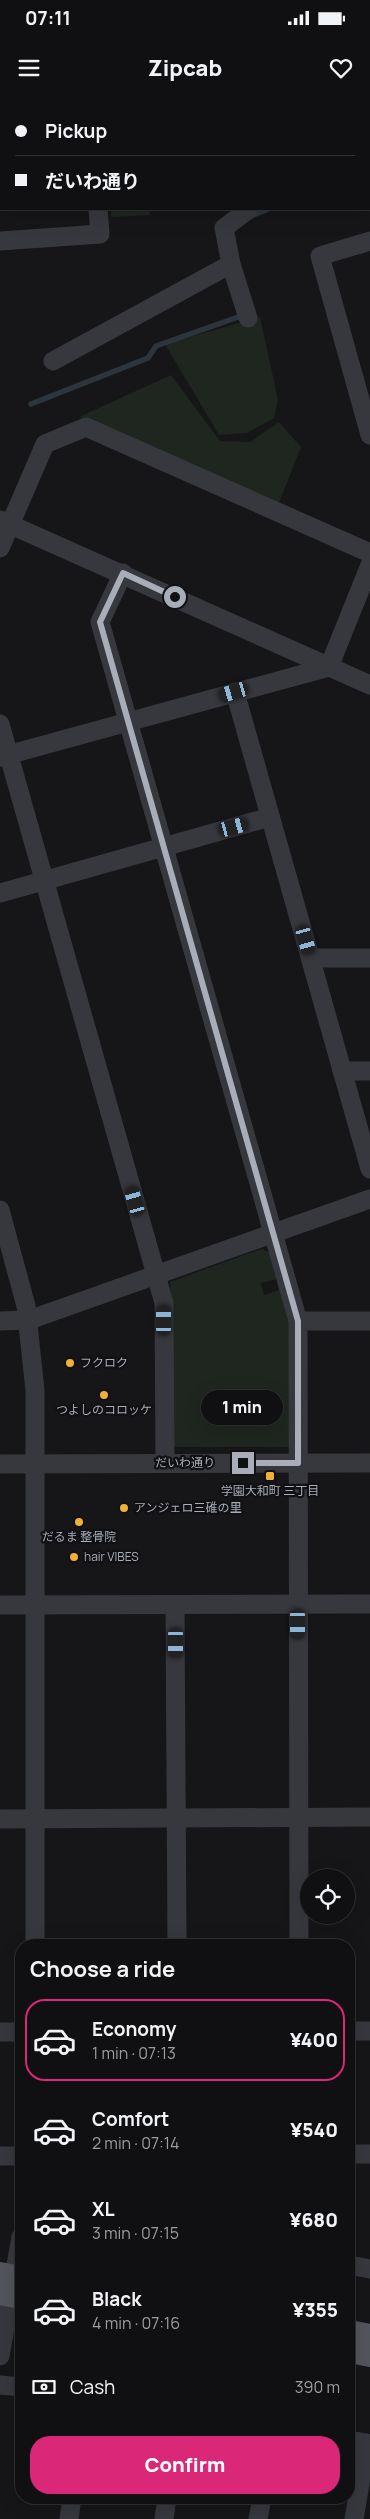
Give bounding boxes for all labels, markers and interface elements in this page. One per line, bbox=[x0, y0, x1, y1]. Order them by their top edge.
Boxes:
text: 07:11 bbox=[25, 5, 71, 31]
text: Zipcab bbox=[148, 53, 222, 83]
icon: menu bbox=[15, 54, 43, 82]
icon: heart bbox=[327, 54, 355, 82]
text: Pickup bbox=[45, 118, 107, 144]
text: だいわ通り bbox=[45, 168, 140, 194]
route start bbox=[164, 586, 186, 608]
car bbox=[217, 681, 250, 703]
car bbox=[217, 816, 250, 838]
car bbox=[294, 924, 317, 956]
car bbox=[123, 1185, 146, 1217]
car bbox=[156, 1305, 171, 1335]
place label: フクロク bbox=[80, 1354, 128, 1371]
marker: フクロク bbox=[64, 1357, 76, 1369]
marker: つよしのコロッケ bbox=[98, 1389, 110, 1401]
callout: 1 min bbox=[202, 1390, 284, 1426]
text: 1 min bbox=[222, 1396, 262, 1418]
place label: つよしのコロッケ bbox=[56, 1401, 152, 1418]
route end bbox=[232, 1452, 254, 1474]
street label: だいわ通り bbox=[155, 1454, 215, 1471]
marker: 学園大和町 三丁目 bbox=[264, 1470, 276, 1482]
place label: 学園大和町 三丁目 bbox=[221, 1482, 319, 1499]
place label: アンジェロ三碓の里 bbox=[134, 1499, 242, 1516]
marker: アンジェロ三碓の里 bbox=[118, 1502, 130, 1514]
marker: だるま 整骨院 bbox=[73, 1516, 85, 1528]
place label: だるま 整骨院 bbox=[42, 1528, 116, 1545]
place label: hair VIBES bbox=[84, 1548, 139, 1565]
marker: hair VIBES bbox=[68, 1551, 80, 1563]
car bbox=[290, 1609, 305, 1639]
car bbox=[168, 1628, 183, 1658]
map controls bbox=[300, 1869, 355, 1924]
button: locate bbox=[300, 1869, 355, 1924]
text: Choose a ride bbox=[30, 1954, 175, 1984]
text: Economy bbox=[92, 2016, 176, 2042]
icon: car bbox=[32, 2018, 77, 2063]
text: ¥400 bbox=[290, 2027, 338, 2053]
text: 1 min · 07:13 bbox=[92, 2042, 176, 2064]
text: Comfort bbox=[92, 2106, 169, 2132]
icon: car bbox=[32, 2108, 77, 2153]
text: ¥540 bbox=[290, 2117, 338, 2143]
text: 2 min · 07:14 bbox=[92, 2132, 179, 2154]
text: XL bbox=[92, 2196, 115, 2222]
icon: car bbox=[32, 2198, 77, 2243]
text: ¥680 bbox=[290, 2207, 338, 2233]
text: 3 min · 07:15 bbox=[92, 2222, 179, 2244]
text: Black bbox=[92, 2286, 141, 2312]
icon: car bbox=[32, 2288, 77, 2333]
text: ¥355 bbox=[292, 2297, 338, 2323]
text: 4 min · 07:16 bbox=[92, 2312, 180, 2334]
icon: cash bbox=[30, 2373, 58, 2401]
text: Cash bbox=[70, 2374, 115, 2400]
text: 390 m bbox=[295, 2376, 340, 2398]
button: Confirm bbox=[30, 2436, 340, 2494]

